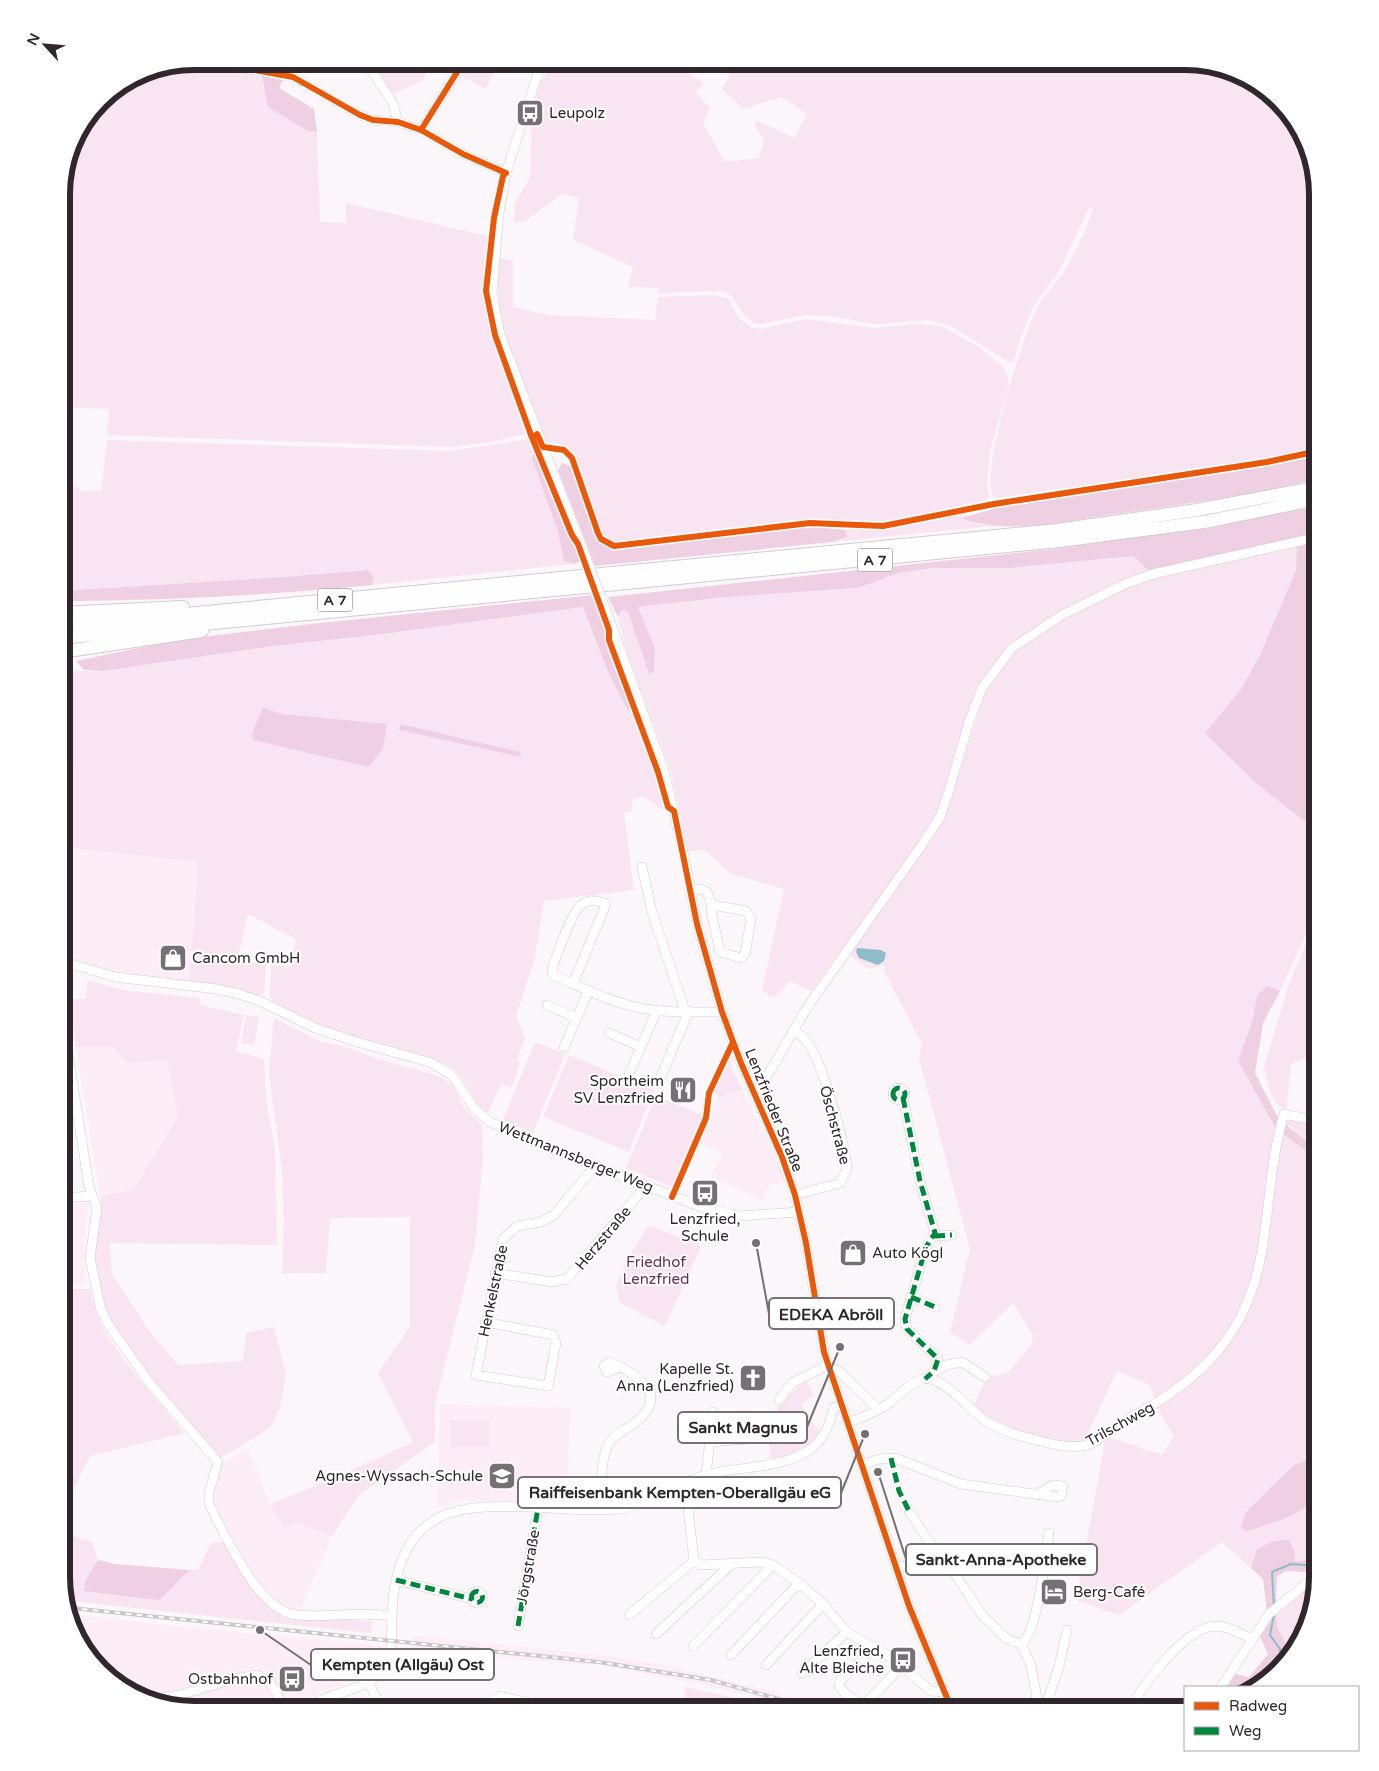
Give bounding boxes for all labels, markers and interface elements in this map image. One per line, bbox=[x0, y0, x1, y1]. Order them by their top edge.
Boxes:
north arrow bbox=[20, 20, 70, 70]
text: N bbox=[24, 31, 44, 48]
bus stop icon: Leupolz bbox=[515, 98, 545, 128]
place label: Leupolz bbox=[549, 104, 605, 122]
road number: A 7 bbox=[858, 548, 892, 572]
road number: A 7 bbox=[318, 588, 352, 612]
shop icon: Cancom GmbH bbox=[158, 943, 188, 973]
place label: Cancom GmbH bbox=[192, 949, 300, 967]
street label: Lenzfrieder Straße bbox=[741, 1046, 807, 1174]
place label: Sportheim SV Lenzfried bbox=[574, 1072, 664, 1107]
restaurant icon: Sportheim SV Lenzfried bbox=[668, 1075, 698, 1105]
street label: Öschstraße bbox=[816, 1084, 854, 1166]
street label: Wettmannsberger Weg bbox=[496, 1118, 656, 1196]
bus stop icon: Lenzfried, Schule bbox=[690, 1178, 720, 1208]
street label: Herzstraße bbox=[571, 1203, 635, 1273]
place label: Lenzfried, Schule bbox=[670, 1210, 740, 1245]
shop icon: Auto Kögl bbox=[838, 1238, 868, 1268]
street label: Henkelstraße bbox=[474, 1243, 512, 1339]
place label: Auto Kögl bbox=[872, 1244, 943, 1262]
park label: Friedhof Lenzfried bbox=[623, 1253, 689, 1288]
callout: EDEKA Abröll bbox=[769, 1298, 894, 1329]
text: EDEKA Abröll bbox=[779, 1305, 883, 1325]
place label: Kapelle St. Anna (Lenzfried) bbox=[616, 1360, 734, 1395]
church icon: Kapelle St. Anna (Lenzfried) bbox=[738, 1363, 768, 1393]
street label: Trilschweg bbox=[1083, 1398, 1157, 1450]
callout: Sankt Magnus bbox=[678, 1412, 807, 1443]
text: Sankt Magnus bbox=[688, 1418, 798, 1438]
school or university icon: Agnes-Wyssach-Schule bbox=[487, 1461, 517, 1491]
place label: Agnes-Wyssach-Schule bbox=[315, 1467, 483, 1485]
callout: Raiffeisenbank Kempten-Oberallgäu eG bbox=[518, 1477, 841, 1508]
text: Raiffeisenbank Kempten-Oberallgäu eG bbox=[529, 1483, 831, 1503]
street label: Jörgstraße bbox=[513, 1528, 543, 1606]
callout: Sankt-Anna-Apotheke bbox=[906, 1544, 1097, 1575]
text: Sankt-Anna-Apotheke bbox=[916, 1550, 1086, 1570]
hotel icon: Berg-Café bbox=[1039, 1577, 1069, 1607]
place label: Berg-Café bbox=[1073, 1583, 1145, 1601]
place label: Lenzfried, Alte Bleiche bbox=[799, 1642, 884, 1677]
bus stop icon: Lenzfried, Alte Bleiche bbox=[888, 1645, 918, 1675]
callout: Kempten (Allgäu) Ost bbox=[311, 1649, 494, 1680]
text: Kempten (Allgäu) Ost bbox=[322, 1655, 485, 1675]
bus stop icon: Ostbahnhof bbox=[277, 1664, 307, 1694]
place label: Ostbahnhof bbox=[188, 1670, 273, 1688]
legend bbox=[1184, 1686, 1359, 1751]
text: Radweg bbox=[1229, 1697, 1287, 1715]
text: Weg bbox=[1229, 1722, 1261, 1740]

